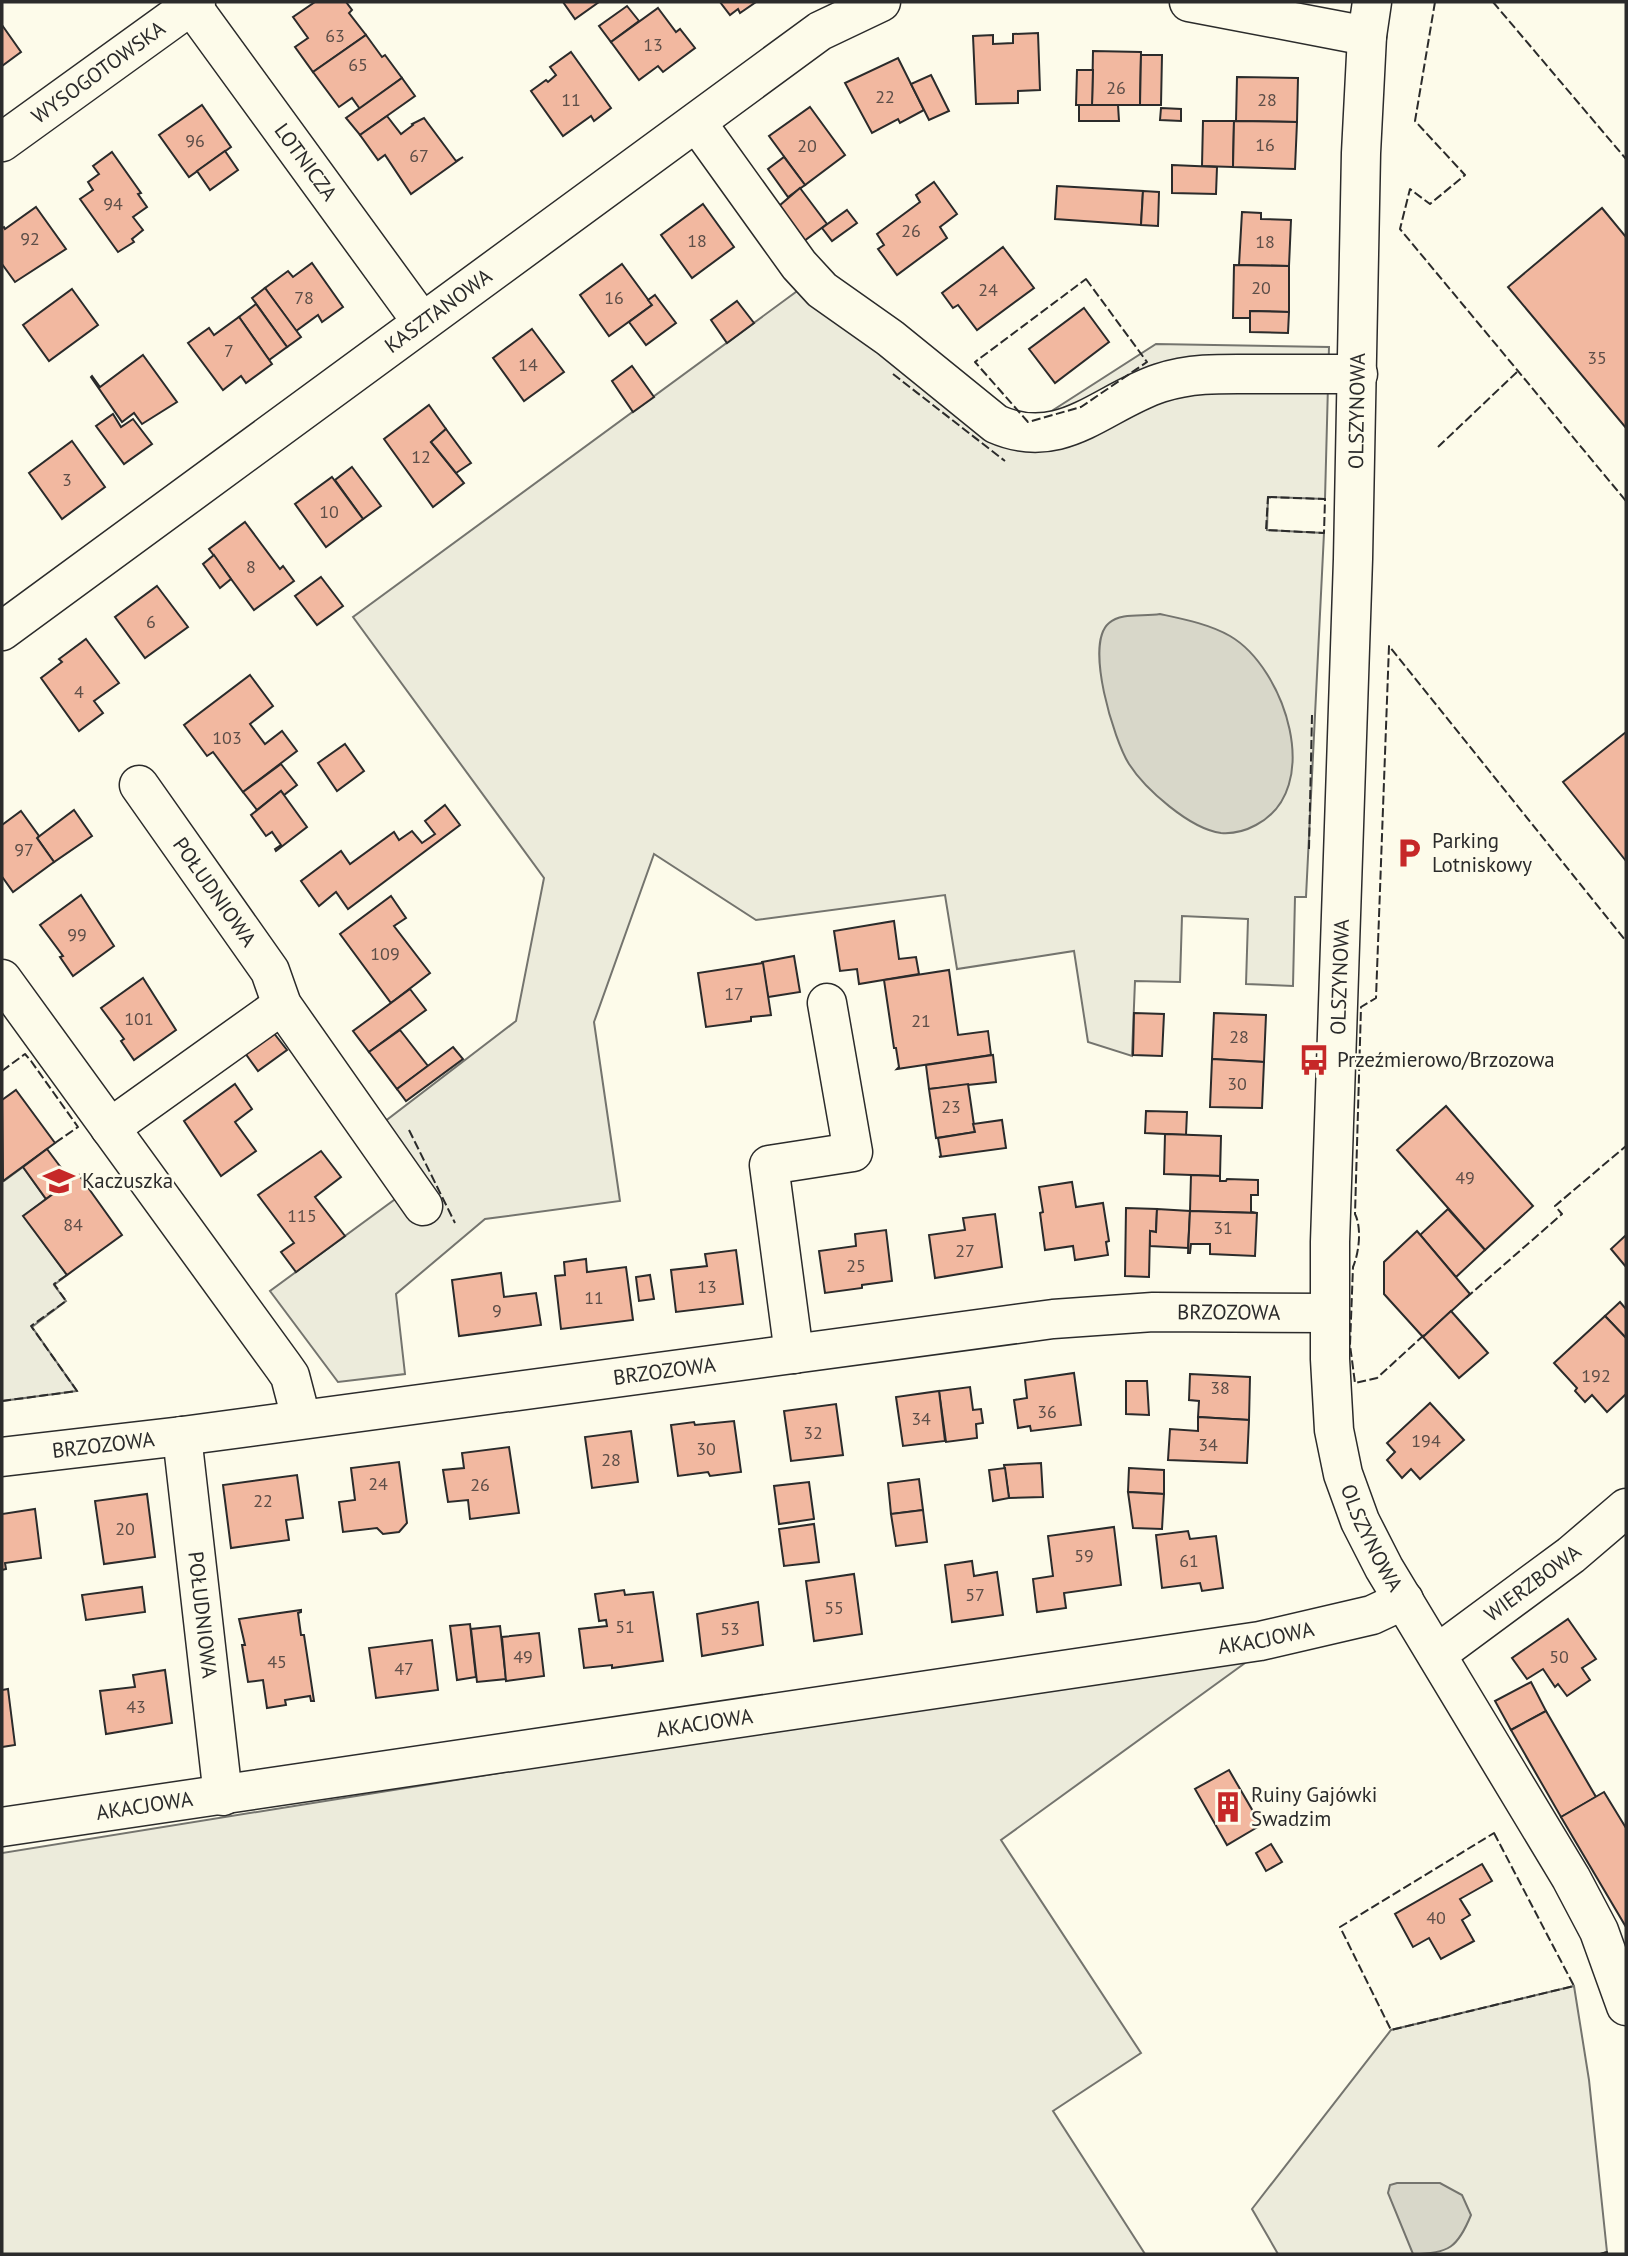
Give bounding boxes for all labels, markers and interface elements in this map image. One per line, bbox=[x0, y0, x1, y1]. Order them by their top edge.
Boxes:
street label: WYSOGOTOWSKA bbox=[26, 14, 171, 129]
house number: 63 bbox=[325, 24, 345, 47]
house number: 13 bbox=[643, 33, 663, 56]
house number: 65 bbox=[348, 53, 368, 76]
house number: 26 bbox=[1106, 76, 1126, 99]
house number: 22 bbox=[875, 85, 895, 108]
house number: 11 bbox=[561, 88, 581, 111]
house number: 28 bbox=[1257, 88, 1277, 111]
street label: LOTNICZA bbox=[269, 118, 344, 207]
house number: 96 bbox=[185, 129, 205, 152]
house number: 16 bbox=[1255, 133, 1275, 156]
house number: 20 bbox=[797, 134, 817, 157]
house number: 67 bbox=[409, 144, 429, 167]
house number: 94 bbox=[103, 192, 123, 215]
house number: 26 bbox=[901, 219, 921, 242]
house number: 92 bbox=[20, 227, 40, 250]
house number: 18 bbox=[687, 229, 707, 252]
house number: 18 bbox=[1255, 230, 1275, 253]
street label: KASZTANOWA bbox=[379, 262, 497, 359]
house number: 20 bbox=[1251, 276, 1271, 299]
house number: 24 bbox=[978, 278, 998, 301]
house number: 78 bbox=[294, 286, 314, 309]
house number: 16 bbox=[604, 286, 624, 309]
house number: 7 bbox=[224, 339, 234, 362]
house number: 35 bbox=[1587, 346, 1607, 369]
street label: OLSZYNOWA bbox=[1342, 352, 1371, 469]
house number: 14 bbox=[518, 353, 538, 376]
house number: 12 bbox=[411, 445, 431, 468]
house number: 3 bbox=[62, 468, 72, 491]
house number: 10 bbox=[319, 500, 339, 523]
house number: 8 bbox=[246, 555, 256, 578]
house number: 6 bbox=[146, 610, 156, 633]
house number: 4 bbox=[74, 680, 84, 703]
house number: 103 bbox=[212, 726, 242, 749]
place label: Parking Lotniskowy bbox=[1432, 827, 1532, 878]
street label: POŁUDNIOWA bbox=[167, 832, 263, 952]
parking icon: Parking Lotniskowy bbox=[1392, 836, 1426, 870]
house number: 97 bbox=[14, 838, 34, 861]
street label: OLSZYNOWA bbox=[1324, 918, 1355, 1036]
house number: 99 bbox=[67, 923, 87, 946]
house number: 109 bbox=[370, 942, 400, 965]
house number: 17 bbox=[724, 982, 744, 1005]
house number: 101 bbox=[124, 1007, 154, 1030]
house number: 21 bbox=[911, 1009, 931, 1032]
house number: 28 bbox=[1229, 1025, 1249, 1048]
bus stop icon: Przeźmierowo/Brzozowa bbox=[1297, 1043, 1331, 1077]
place label: Przeźmierowo/Brzozowa bbox=[1337, 1046, 1555, 1073]
house number: 30 bbox=[1227, 1072, 1247, 1095]
house number: 23 bbox=[941, 1095, 961, 1118]
school or university icon: Kaczuszka bbox=[42, 1164, 76, 1198]
house number: 49 bbox=[1455, 1166, 1475, 1189]
place label: Kaczuszka bbox=[82, 1167, 173, 1194]
house number: 115 bbox=[287, 1204, 317, 1227]
house number: 84 bbox=[63, 1213, 83, 1236]
house number: 31 bbox=[1213, 1216, 1233, 1239]
house number: 27 bbox=[955, 1239, 975, 1262]
house number: 25 bbox=[846, 1254, 866, 1277]
house number: 13 bbox=[697, 1275, 717, 1298]
house number: 11 bbox=[584, 1286, 604, 1309]
street label: BRZOZOWA bbox=[1177, 1298, 1281, 1326]
house number: 9 bbox=[492, 1299, 502, 1322]
street label: BRZOZOWA bbox=[611, 1350, 718, 1391]
house number: 192 bbox=[1581, 1364, 1611, 1387]
house number: 38 bbox=[1210, 1376, 1230, 1399]
house number: 36 bbox=[1037, 1400, 1057, 1423]
house number: 34 bbox=[911, 1407, 931, 1430]
house number: 32 bbox=[803, 1421, 823, 1444]
street label: BRZOZOWA bbox=[50, 1425, 157, 1464]
house number: 194 bbox=[1411, 1429, 1441, 1452]
house number: 34 bbox=[1198, 1433, 1218, 1456]
house number: 30 bbox=[696, 1437, 716, 1460]
house number: 28 bbox=[601, 1448, 621, 1471]
house number: 24 bbox=[368, 1472, 388, 1495]
house number: 26 bbox=[470, 1473, 490, 1496]
street label: OLSZYNOWA bbox=[1335, 1480, 1409, 1597]
house number: 22 bbox=[253, 1489, 273, 1512]
house number: 20 bbox=[115, 1517, 135, 1540]
street label: WIERZBOWA bbox=[1479, 1538, 1587, 1627]
house number: 59 bbox=[1074, 1544, 1094, 1567]
house number: 61 bbox=[1179, 1549, 1199, 1572]
street label: POŁUDNIOWA bbox=[182, 1550, 224, 1680]
house number: 57 bbox=[965, 1583, 985, 1606]
house number: 55 bbox=[824, 1596, 844, 1619]
house number: 51 bbox=[615, 1615, 635, 1638]
street label: AKACJOWA bbox=[1216, 1615, 1317, 1660]
house number: 53 bbox=[720, 1617, 740, 1640]
house number: 49 bbox=[513, 1645, 533, 1668]
house number: 50 bbox=[1549, 1645, 1569, 1668]
house number: 45 bbox=[267, 1650, 287, 1673]
house number: 47 bbox=[394, 1657, 414, 1680]
house number: 43 bbox=[126, 1695, 146, 1718]
street label: AKACJOWA bbox=[654, 1702, 755, 1743]
place label: Ruiny Gajówki Swadzim bbox=[1251, 1781, 1377, 1832]
street label: AKACJOWA bbox=[94, 1785, 195, 1826]
building icon: Ruiny Gajówki Swadzim bbox=[1211, 1790, 1245, 1824]
house number: 40 bbox=[1426, 1906, 1446, 1929]

